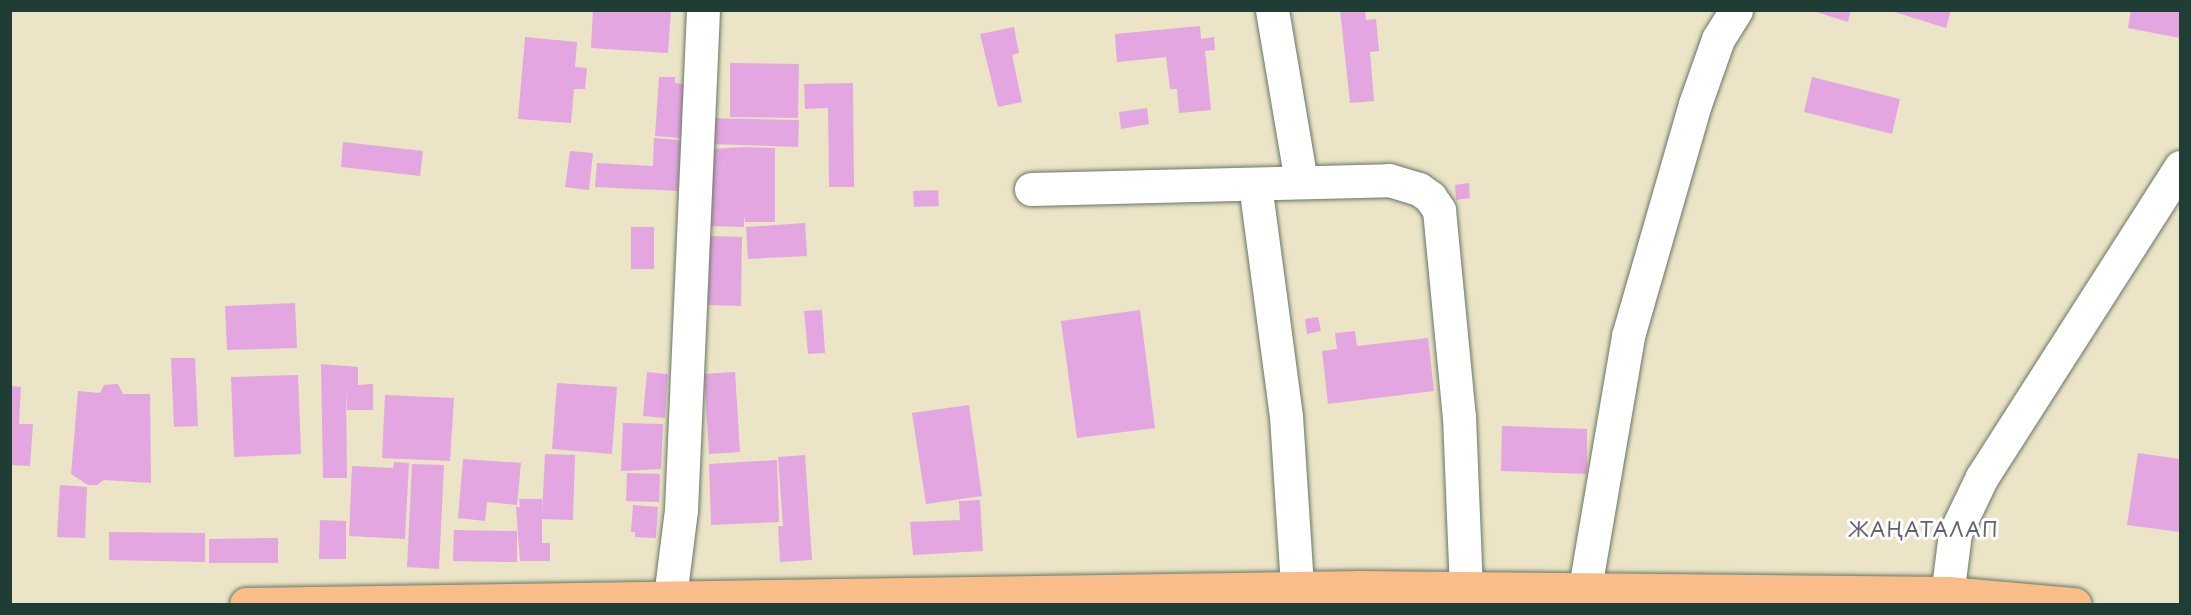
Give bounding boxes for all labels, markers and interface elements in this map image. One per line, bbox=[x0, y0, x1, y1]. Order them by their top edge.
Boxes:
district label: ЖАҢАТАЛАП bbox=[1849, 517, 1999, 541]

